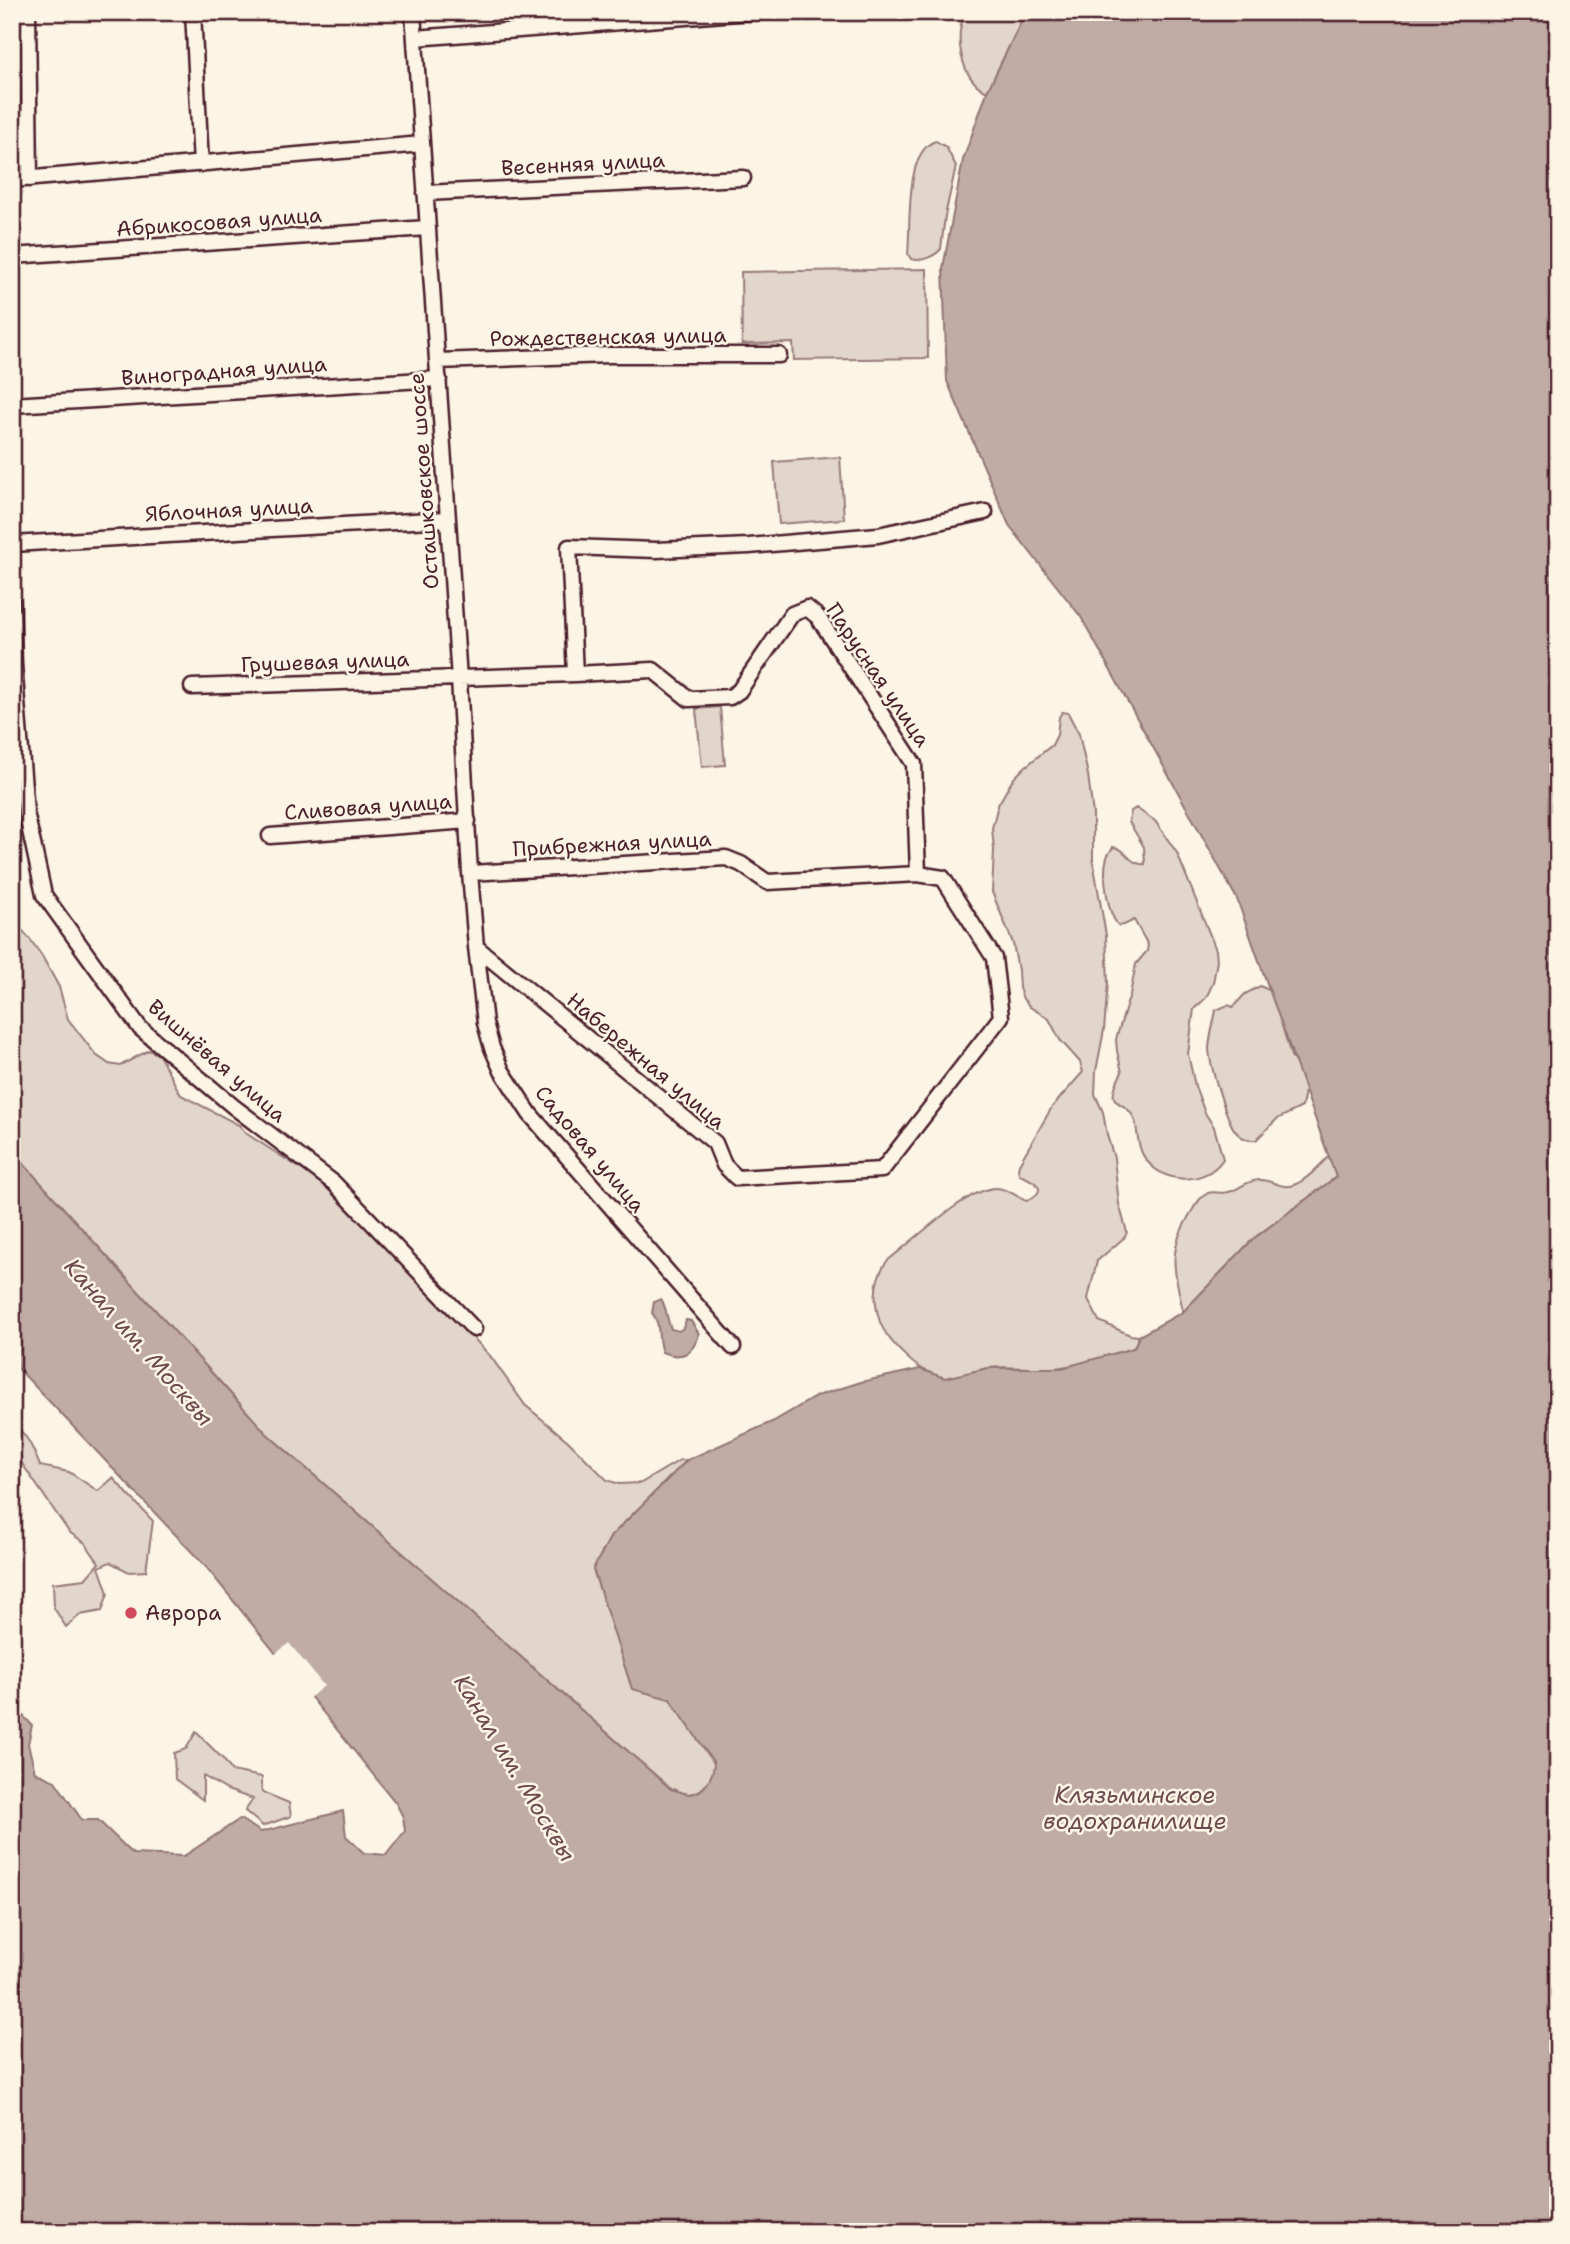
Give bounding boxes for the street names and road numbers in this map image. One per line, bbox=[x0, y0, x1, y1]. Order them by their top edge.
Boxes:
street label: Весенняя улица bbox=[500, 146, 666, 182]
street label: Абрикосовая улица bbox=[115, 201, 323, 243]
street label: Рождественская улица bbox=[489, 321, 727, 353]
street label: Виноградная улица bbox=[120, 350, 328, 392]
street label: Осташковское шоссе bbox=[402, 372, 446, 590]
street label: Яблочная улица bbox=[144, 492, 314, 528]
street label: Парусная улица bbox=[819, 597, 937, 753]
street label: Грушевая улица bbox=[240, 645, 410, 679]
street label: Сливовая улица bbox=[283, 787, 453, 827]
street label: Прибрежная улица bbox=[512, 825, 712, 863]
street label: Набережная улица bbox=[561, 986, 731, 1136]
street label: Вишнёвая улица bbox=[142, 993, 292, 1129]
street label: Садовая улица bbox=[529, 1080, 651, 1218]

